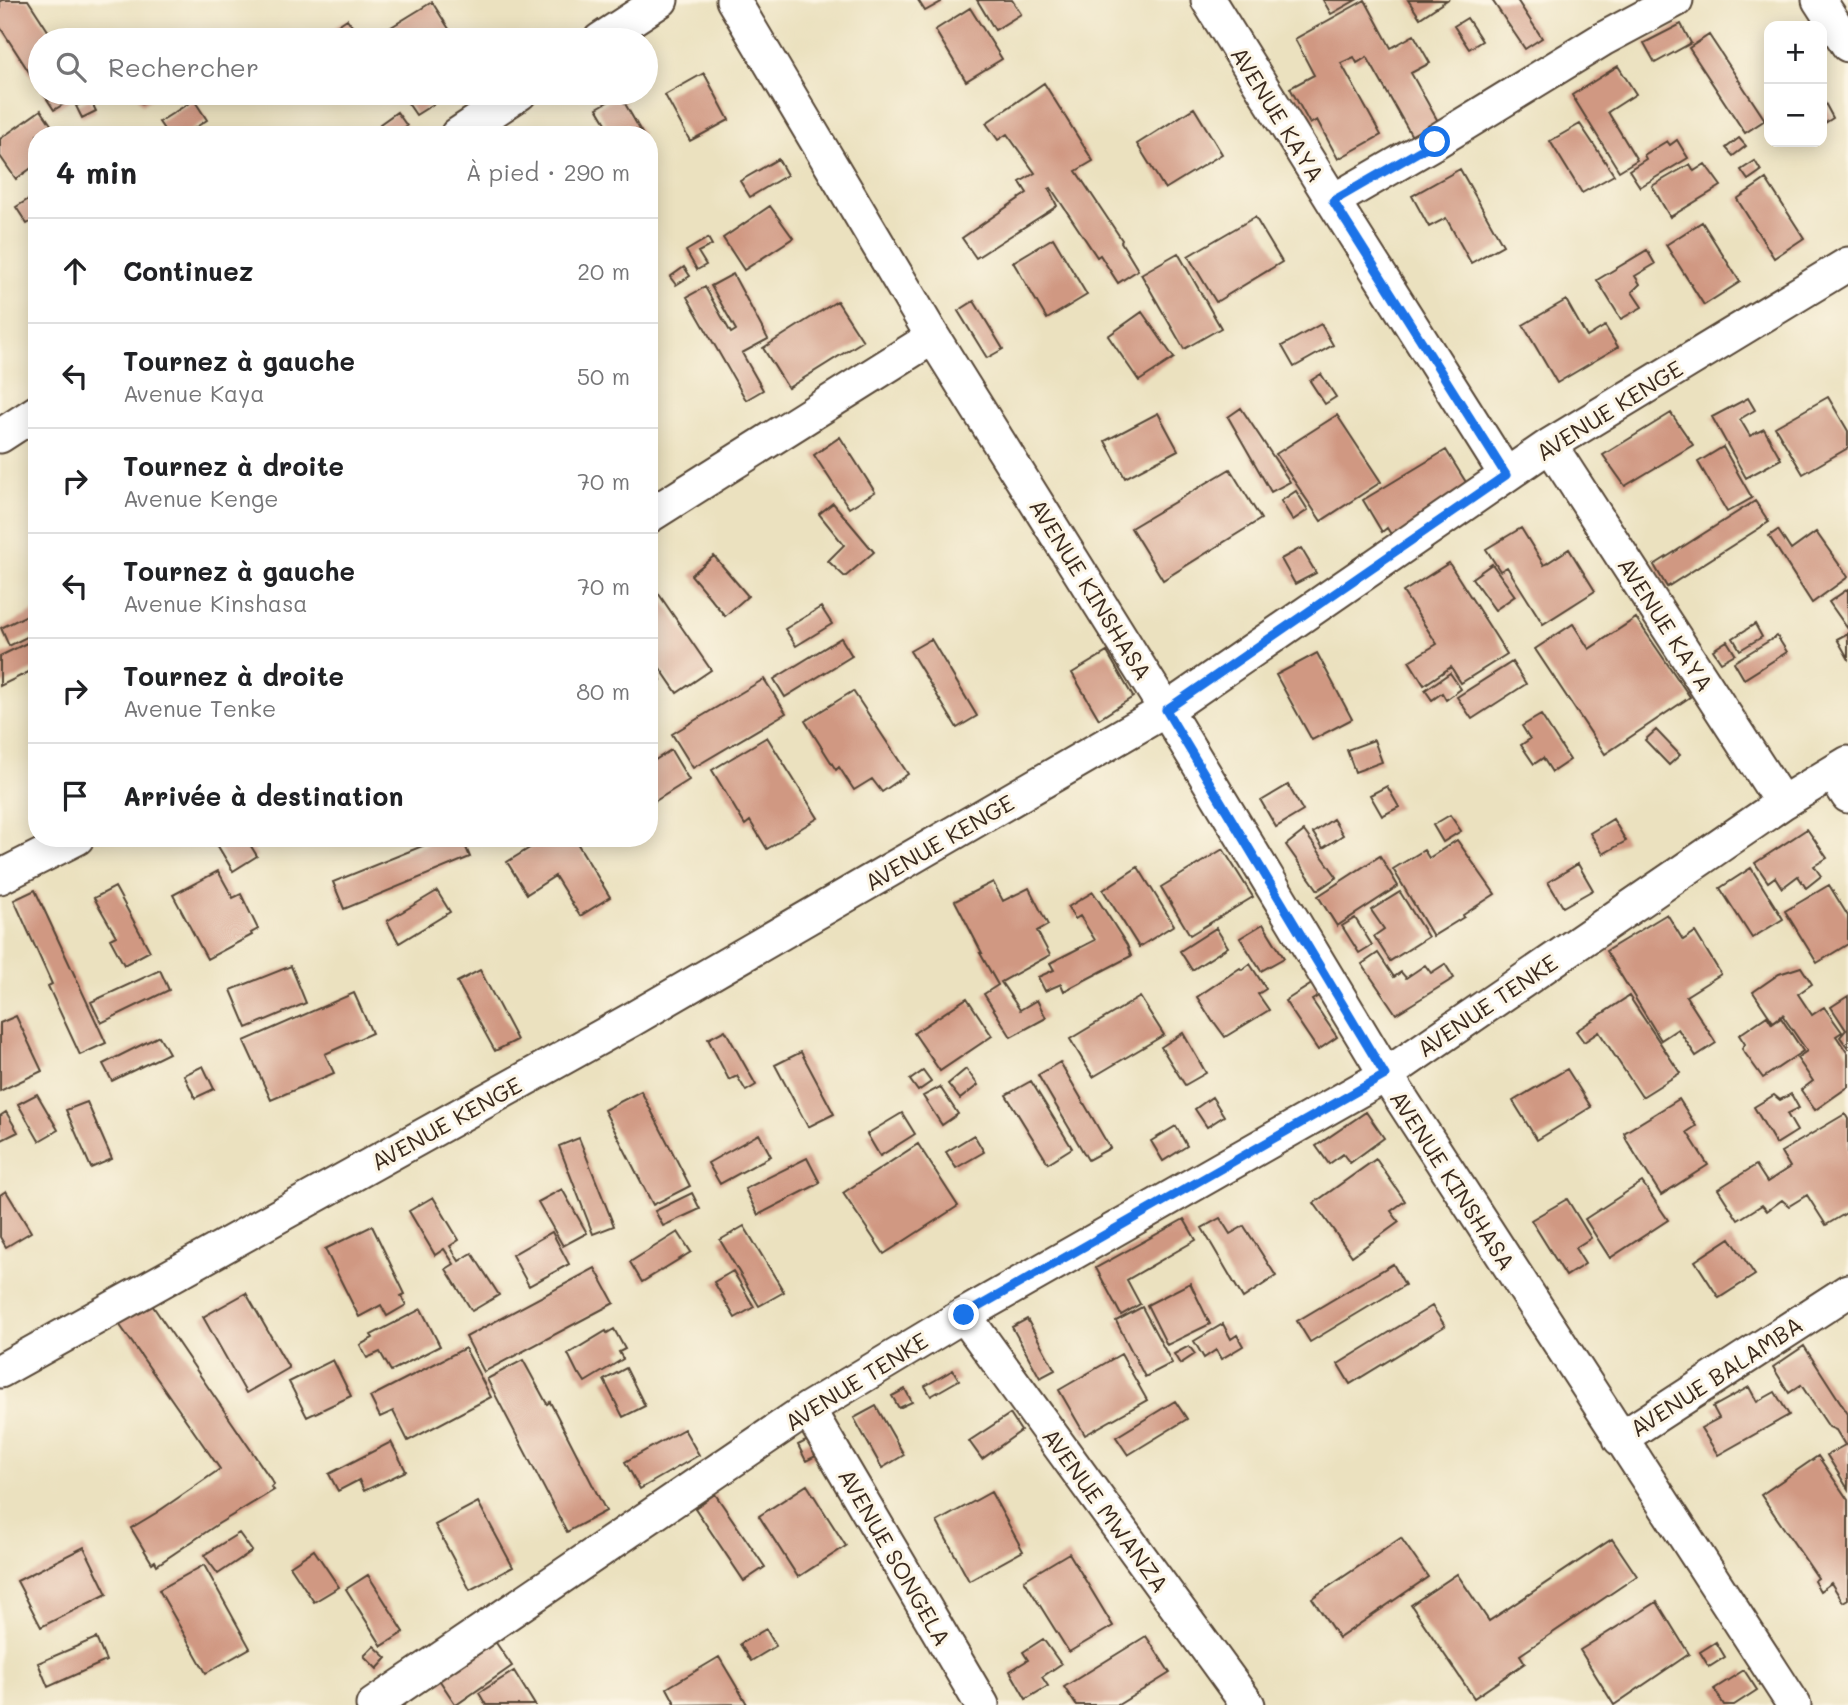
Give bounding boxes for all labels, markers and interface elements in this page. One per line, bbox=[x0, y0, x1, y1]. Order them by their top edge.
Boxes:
map controls bbox=[1764, 21, 1827, 147]
button: + bbox=[1764, 21, 1827, 84]
search box bbox=[28, 28, 658, 105]
street label: AVENUE KAYA bbox=[1224, 41, 1332, 187]
icon: search bbox=[52, 48, 90, 86]
text: Rechercher bbox=[108, 50, 259, 84]
button: − bbox=[1764, 84, 1827, 147]
route start bbox=[1419, 126, 1450, 157]
text: 4 min bbox=[56, 152, 137, 192]
text: À pied · 290 m bbox=[466, 157, 630, 187]
icon: ahead bbox=[56, 252, 94, 290]
text: Continuez bbox=[123, 254, 253, 288]
text: 20 m bbox=[577, 256, 630, 286]
text: Tournez à gauche bbox=[123, 344, 355, 378]
street label: AVENUE KENGE bbox=[1530, 353, 1688, 467]
icon: left bbox=[56, 357, 94, 395]
text: 50 m bbox=[577, 361, 630, 391]
text: Avenue Kaya bbox=[123, 378, 265, 408]
text: Tournez à droite bbox=[123, 449, 344, 483]
icon: right bbox=[56, 462, 94, 500]
text: 70 m bbox=[577, 466, 630, 496]
text: Avenue Kenge bbox=[123, 483, 278, 513]
street label: AVENUE KINSHASA bbox=[1023, 493, 1159, 685]
street label: AVENUE KAYA bbox=[1611, 551, 1721, 697]
text: Tournez à gauche bbox=[123, 554, 355, 588]
icon: left bbox=[56, 567, 94, 605]
text: 70 m bbox=[577, 571, 630, 601]
text: Avenue Kinshasa bbox=[123, 588, 308, 618]
text: Tournez à droite bbox=[123, 659, 344, 693]
icon: right bbox=[56, 672, 94, 710]
text: 80 m bbox=[576, 676, 630, 706]
text: Avenue Tenke bbox=[123, 693, 276, 723]
icon: arrive bbox=[56, 777, 94, 815]
text: Arrivée à destination bbox=[123, 779, 403, 813]
street label: AVENUE KENGE bbox=[859, 787, 1019, 897]
street label: AVENUE TENKE bbox=[1411, 947, 1563, 1063]
street label: AVENUE KENGE bbox=[365, 1069, 527, 1177]
street label: AVENUE KINSHASA bbox=[1384, 1084, 1522, 1276]
route end bbox=[948, 1299, 979, 1330]
street label: AVENUE BALAMBA bbox=[1624, 1309, 1808, 1443]
street label: AVENUE TENKE bbox=[779, 1325, 933, 1437]
street label: AVENUE MWANZA bbox=[1036, 1422, 1176, 1598]
street label: AVENUE SONGELA bbox=[832, 1463, 958, 1651]

